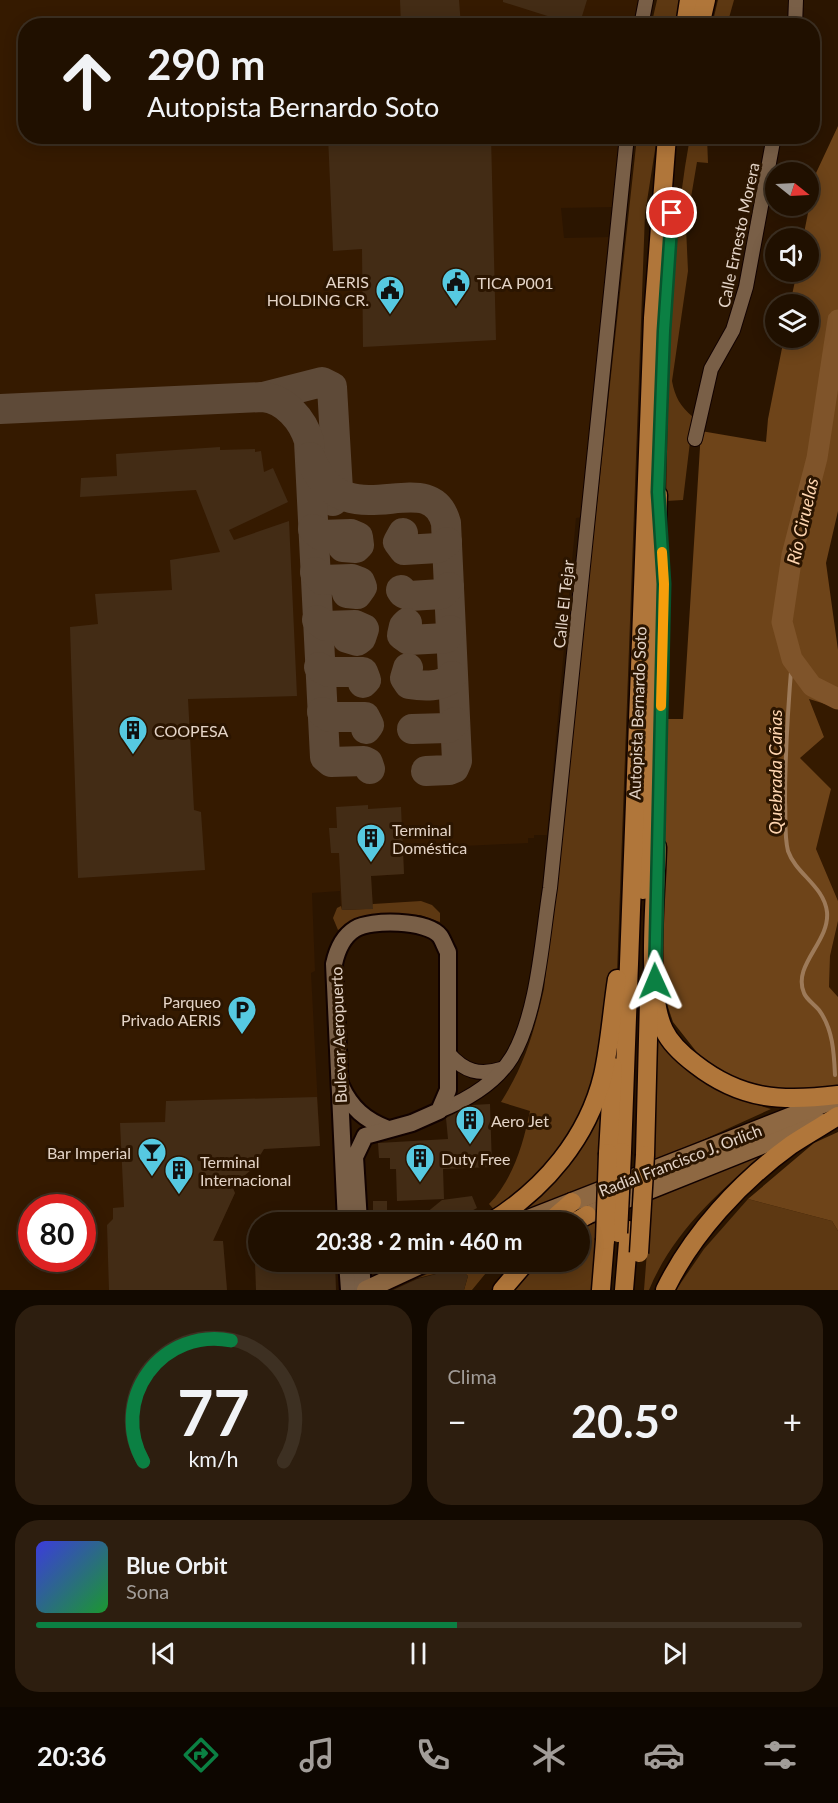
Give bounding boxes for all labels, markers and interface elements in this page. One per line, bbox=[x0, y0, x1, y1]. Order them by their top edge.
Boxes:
text: 290 m bbox=[147, 39, 265, 89]
icon: ahead bbox=[48, 42, 126, 120]
text: Autopista Bernardo Soto bbox=[147, 90, 439, 123]
street label: Calle Ernesto Morera bbox=[713, 161, 763, 309]
north arrow bbox=[765, 162, 819, 216]
map controls bbox=[765, 162, 819, 348]
pin bbox=[646, 187, 697, 238]
icon: arrive bbox=[655, 196, 688, 229]
button: sound bbox=[765, 228, 819, 282]
public building icon: TICA P001 bbox=[440, 266, 472, 308]
place label: AERIS HOLDING CR. bbox=[267, 272, 369, 309]
place label: TICA P001 bbox=[477, 273, 553, 292]
public building icon: AERIS HOLDING CR. bbox=[374, 274, 406, 316]
button: layers bbox=[765, 294, 819, 348]
water label: Río Ciruelas bbox=[781, 476, 823, 566]
street label: Calle El Tejar bbox=[549, 559, 577, 649]
street label: Autopista Bernardo Soto bbox=[624, 626, 650, 800]
water label: Quebrada Cañas bbox=[764, 709, 786, 835]
building icon: COOPESA bbox=[117, 714, 149, 756]
place label: COOPESA bbox=[154, 721, 228, 740]
place label: Terminal Doméstica bbox=[392, 820, 467, 857]
building icon: Terminal Doméstica bbox=[355, 822, 387, 864]
position arrow bbox=[623, 949, 687, 1013]
street label: Bulevar Aeropuerto bbox=[326, 966, 350, 1104]
place label: Parqueo Privado AERIS bbox=[121, 992, 221, 1029]
parking icon: Parqueo Privado AERIS bbox=[226, 994, 258, 1036]
building icon: Aero Jet bbox=[454, 1104, 486, 1146]
place label: Aero Jet bbox=[491, 1111, 549, 1130]
street label: Radial Francisco J. Orlich bbox=[596, 1120, 764, 1200]
bar icon: Bar Imperial bbox=[136, 1136, 168, 1178]
building icon: Duty Free bbox=[404, 1142, 436, 1184]
place label: Bar Imperial bbox=[47, 1143, 131, 1162]
place label: Duty Free bbox=[441, 1149, 510, 1168]
place label: Terminal Internacional bbox=[200, 1152, 291, 1189]
building icon: Terminal Internacional bbox=[163, 1154, 195, 1196]
speed limit sign: 80 bbox=[18, 1194, 96, 1272]
text: 20:38 · 2 min · 460 m bbox=[316, 1228, 522, 1255]
text: Clima bbox=[448, 1364, 497, 1388]
text: 77 bbox=[177, 1374, 249, 1449]
text: 20.5° bbox=[571, 1394, 679, 1448]
text: − bbox=[448, 1401, 467, 1441]
text: + bbox=[783, 1401, 802, 1441]
text: km/h bbox=[188, 1446, 238, 1472]
text: Blue Orbit bbox=[126, 1552, 227, 1579]
text: Sona bbox=[126, 1579, 169, 1603]
icon: previous bbox=[147, 1637, 180, 1670]
icon: pause bbox=[402, 1637, 435, 1670]
icon: next bbox=[658, 1637, 691, 1670]
icon: directions bbox=[180, 1734, 222, 1776]
icon: music bbox=[296, 1734, 338, 1776]
icon: phone bbox=[412, 1734, 454, 1776]
icon: climate bbox=[528, 1734, 570, 1776]
icon: car bbox=[643, 1734, 685, 1776]
icon: filters bbox=[759, 1734, 801, 1776]
text: 20:36 bbox=[37, 1739, 106, 1772]

